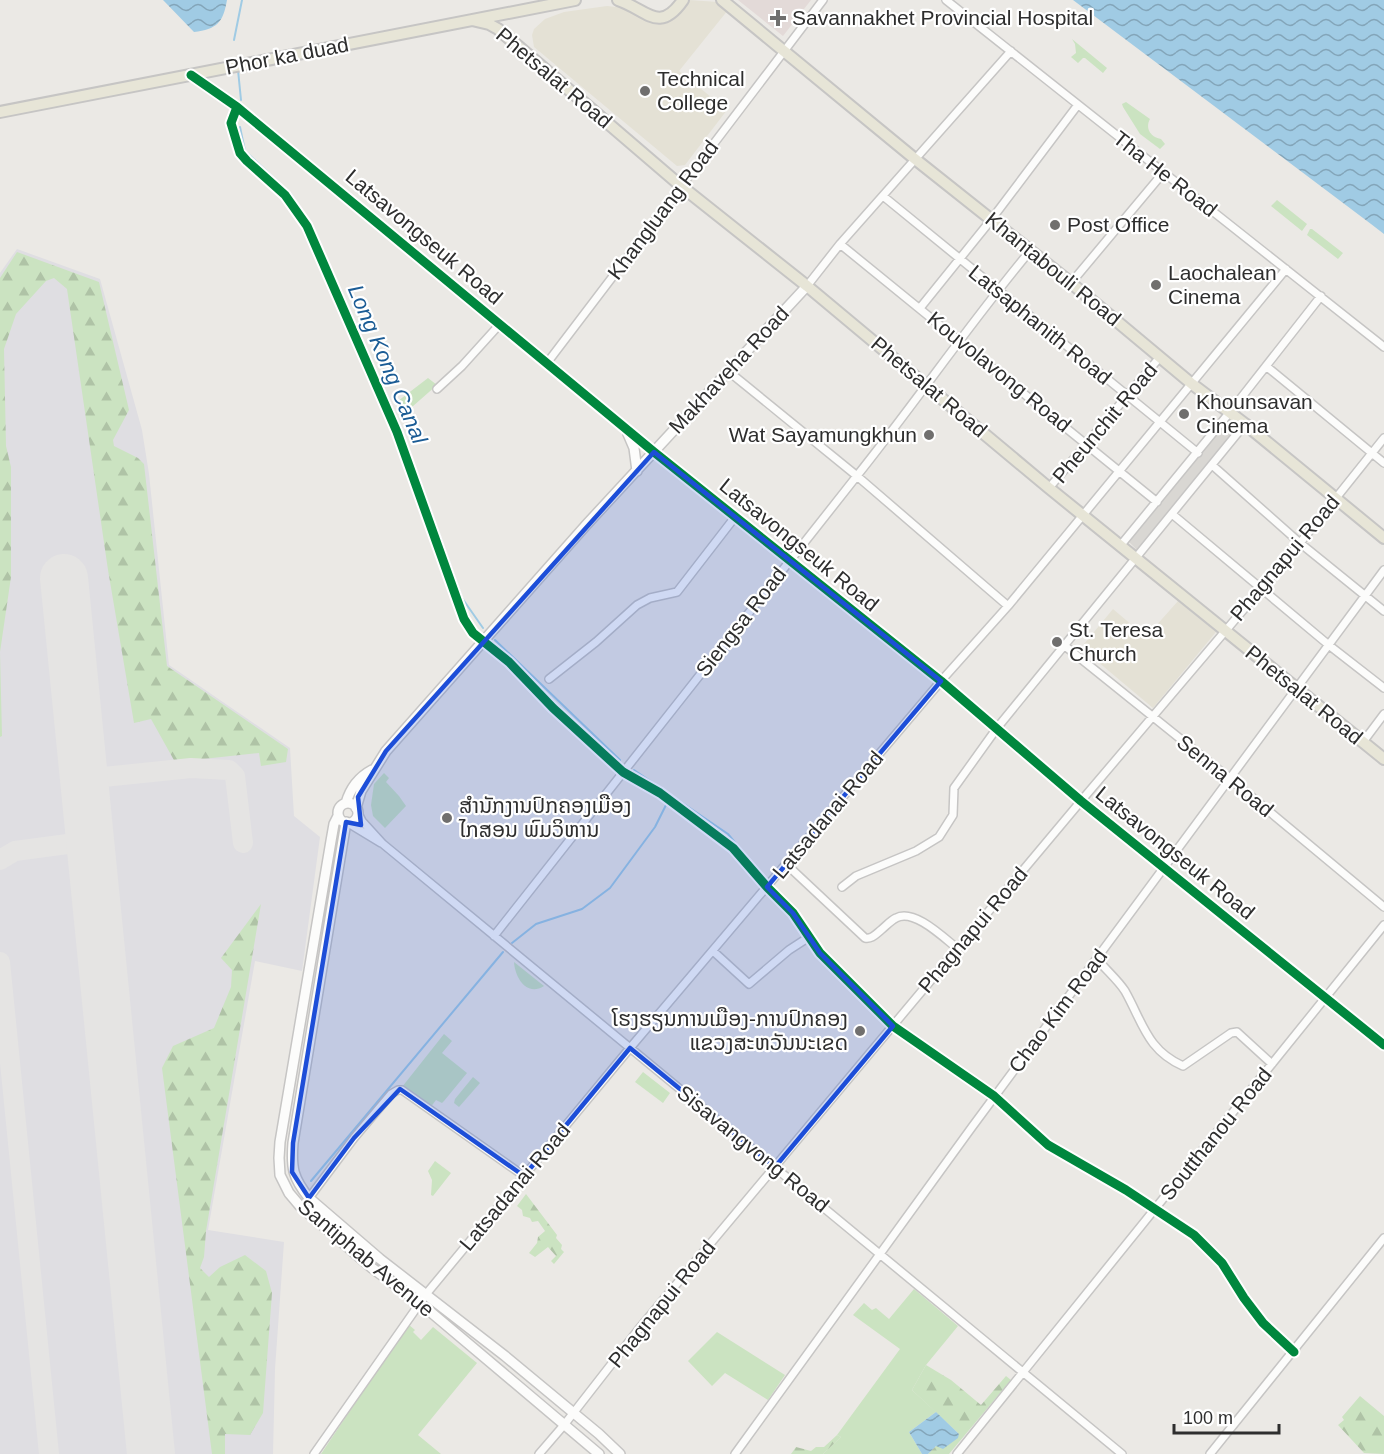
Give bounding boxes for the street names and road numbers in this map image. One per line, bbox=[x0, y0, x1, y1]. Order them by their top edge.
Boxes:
street label: Phetsalat Road bbox=[492, 23, 617, 133]
street label: Phor ka duad bbox=[223, 32, 350, 79]
street label: Tha He Road bbox=[1109, 126, 1222, 221]
street label: Khangluang Road bbox=[603, 136, 722, 284]
street label: Latsavongseuk Road bbox=[341, 164, 507, 309]
street label: Khantabouli Road bbox=[981, 207, 1125, 330]
street label: Latsaphanith Road bbox=[965, 260, 1116, 389]
street label: Makhaveha Road bbox=[664, 302, 793, 438]
street label: Kouvolavong Road bbox=[923, 307, 1076, 436]
street label: Phetsalat Road bbox=[867, 332, 992, 442]
street label: Pheunchit Road bbox=[1048, 358, 1161, 487]
street label: Latsavongseuk Road bbox=[715, 474, 883, 616]
street label: Phagnapui Road bbox=[1226, 490, 1344, 625]
street label: Siengsa Road bbox=[691, 563, 790, 681]
street label: Phetsalat Road bbox=[1241, 640, 1367, 749]
street label: Senna Road bbox=[1173, 730, 1278, 821]
street label: Latsadanai Road bbox=[768, 746, 887, 883]
street label: Latsavongseuk Road bbox=[1091, 782, 1259, 924]
street label: Phagnapui Road bbox=[914, 862, 1032, 997]
street label: Chao Kim Road bbox=[1004, 945, 1111, 1077]
street label: Soutthanou Road bbox=[1155, 1063, 1276, 1204]
street label: Sisavangvong Road bbox=[673, 1081, 834, 1217]
street label: Latsadanai Road bbox=[455, 1118, 574, 1255]
street label: Santiphab Avenue bbox=[294, 1194, 439, 1321]
street label: Phagnapui Road bbox=[603, 1236, 720, 1372]

